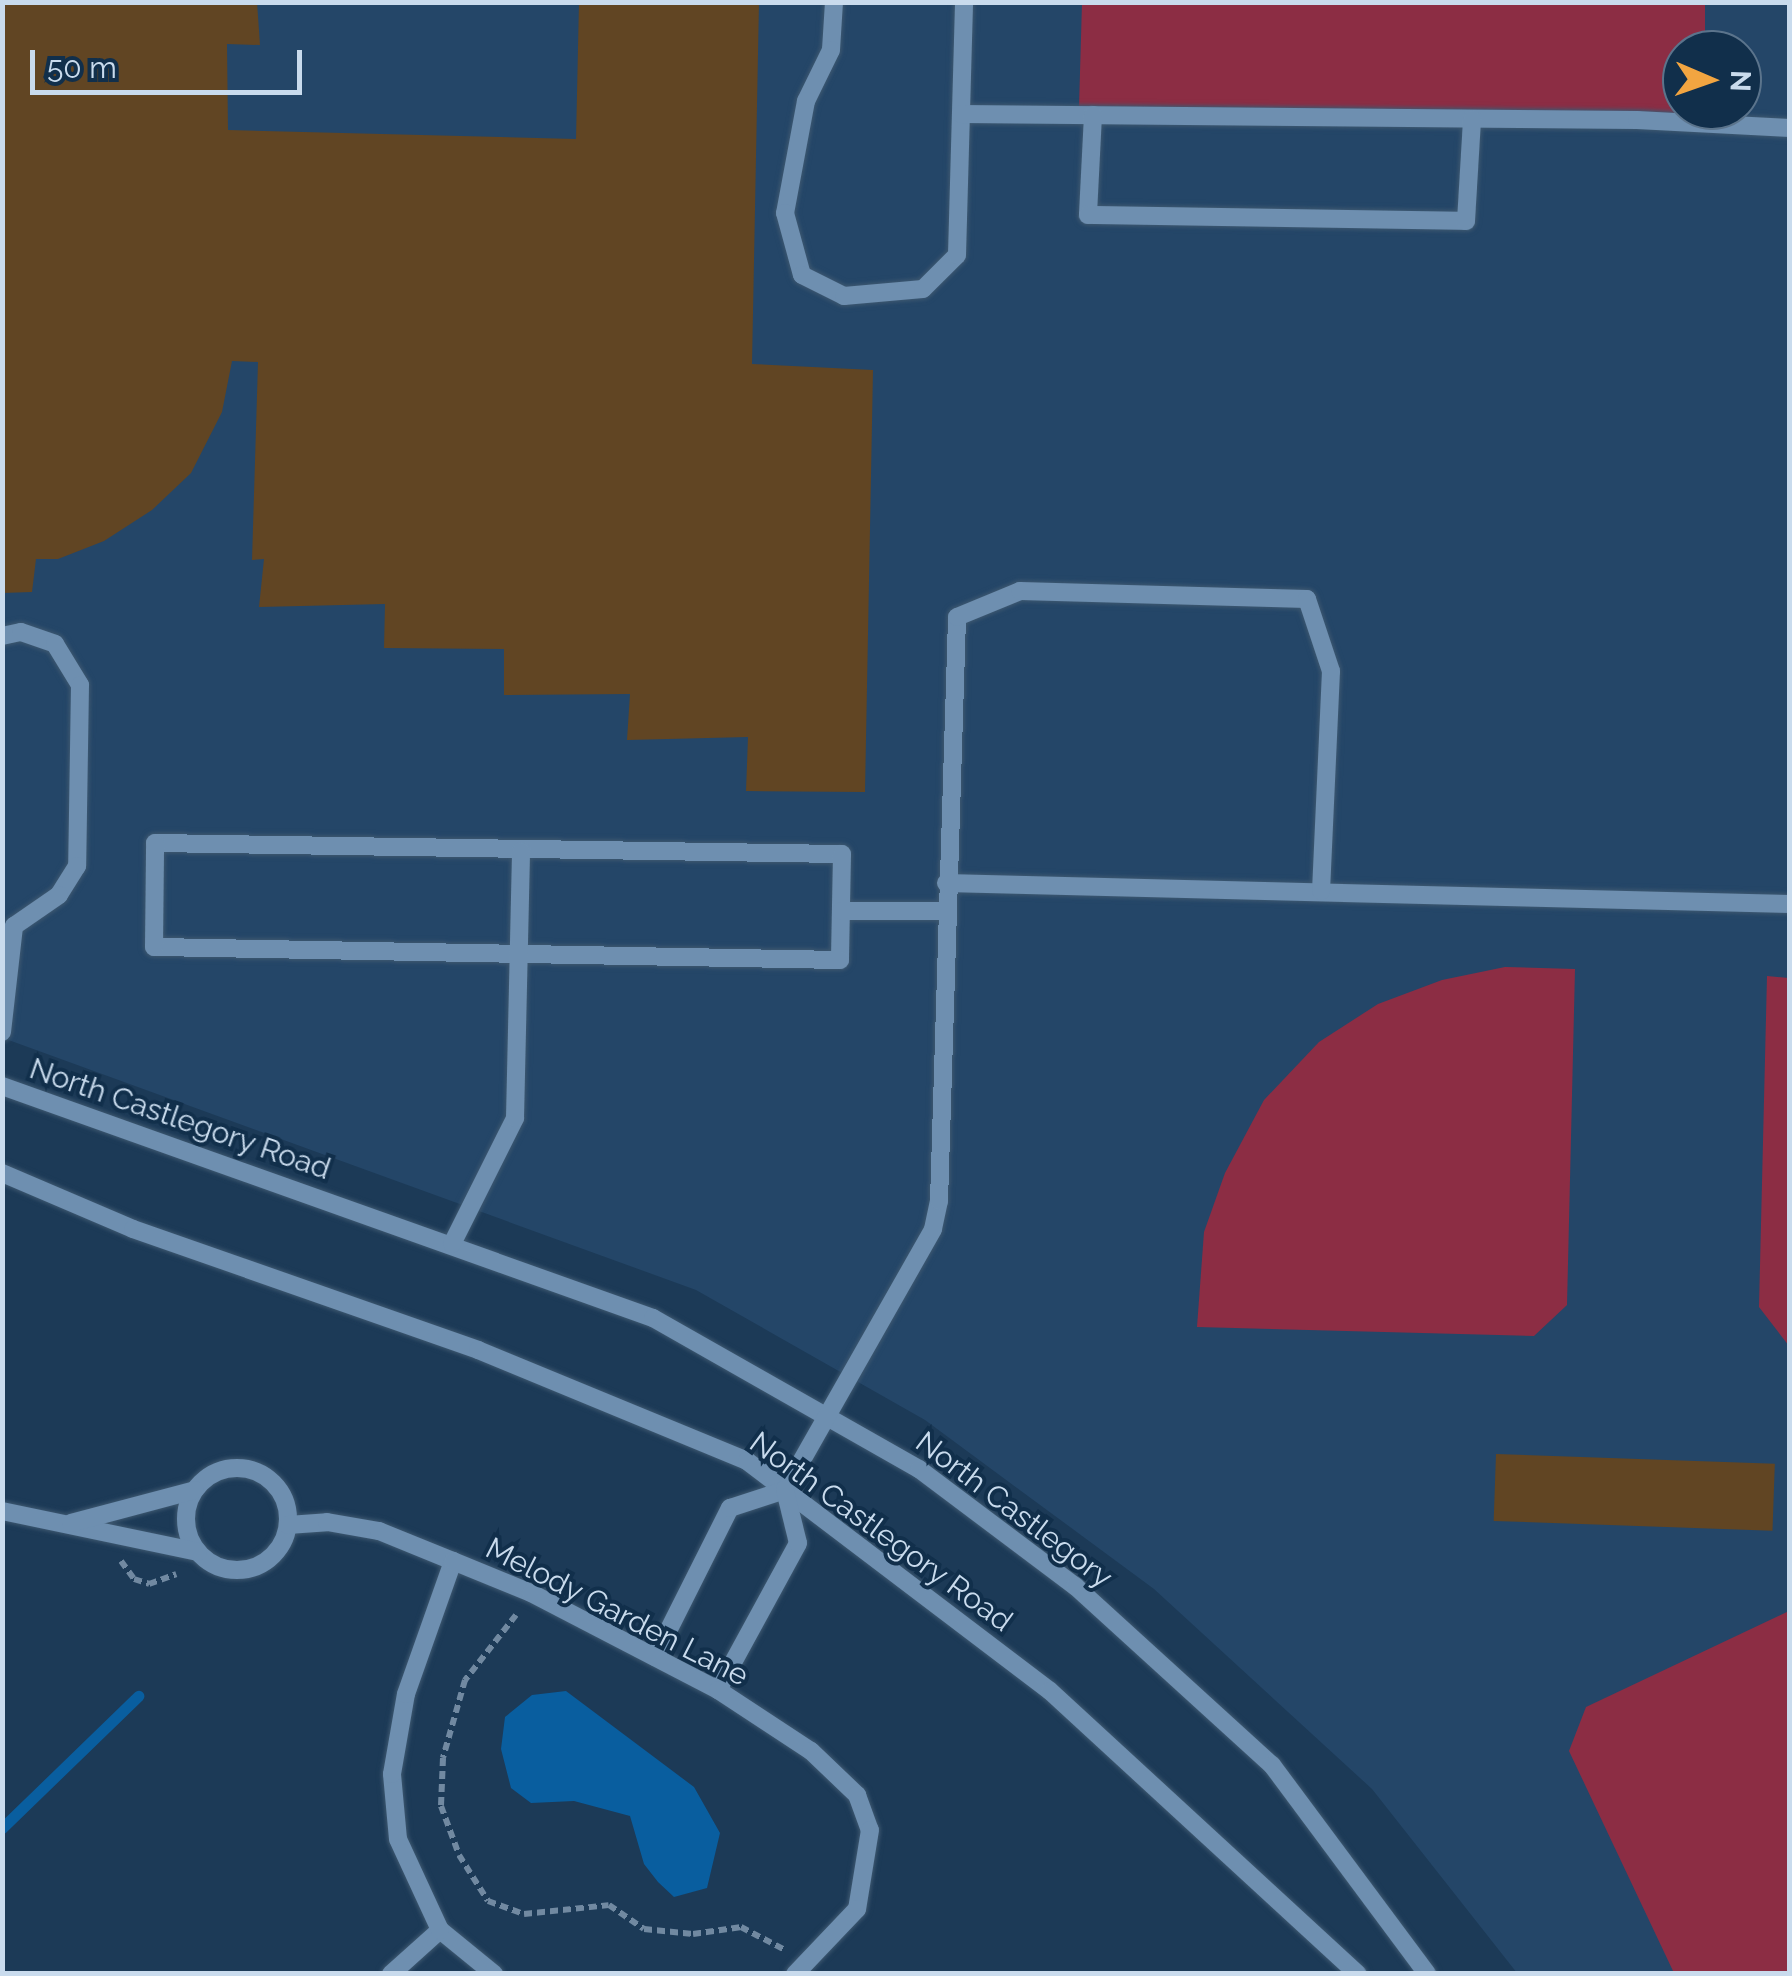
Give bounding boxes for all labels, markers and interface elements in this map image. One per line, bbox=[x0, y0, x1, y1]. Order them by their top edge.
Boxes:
scale bar bbox=[35, 30, 308, 92]
north arrow bbox=[1662, 30, 1762, 130]
text: 50 m bbox=[47, 50, 117, 85]
text: N bbox=[1724, 70, 1757, 92]
street label: North Castlegory Road bbox=[25, 1050, 335, 1188]
street label: North Castlegory Road bbox=[742, 1424, 1020, 1640]
street label: North Castlegory bbox=[909, 1424, 1119, 1596]
street label: Melody Garden Lane bbox=[479, 1530, 755, 1694]

